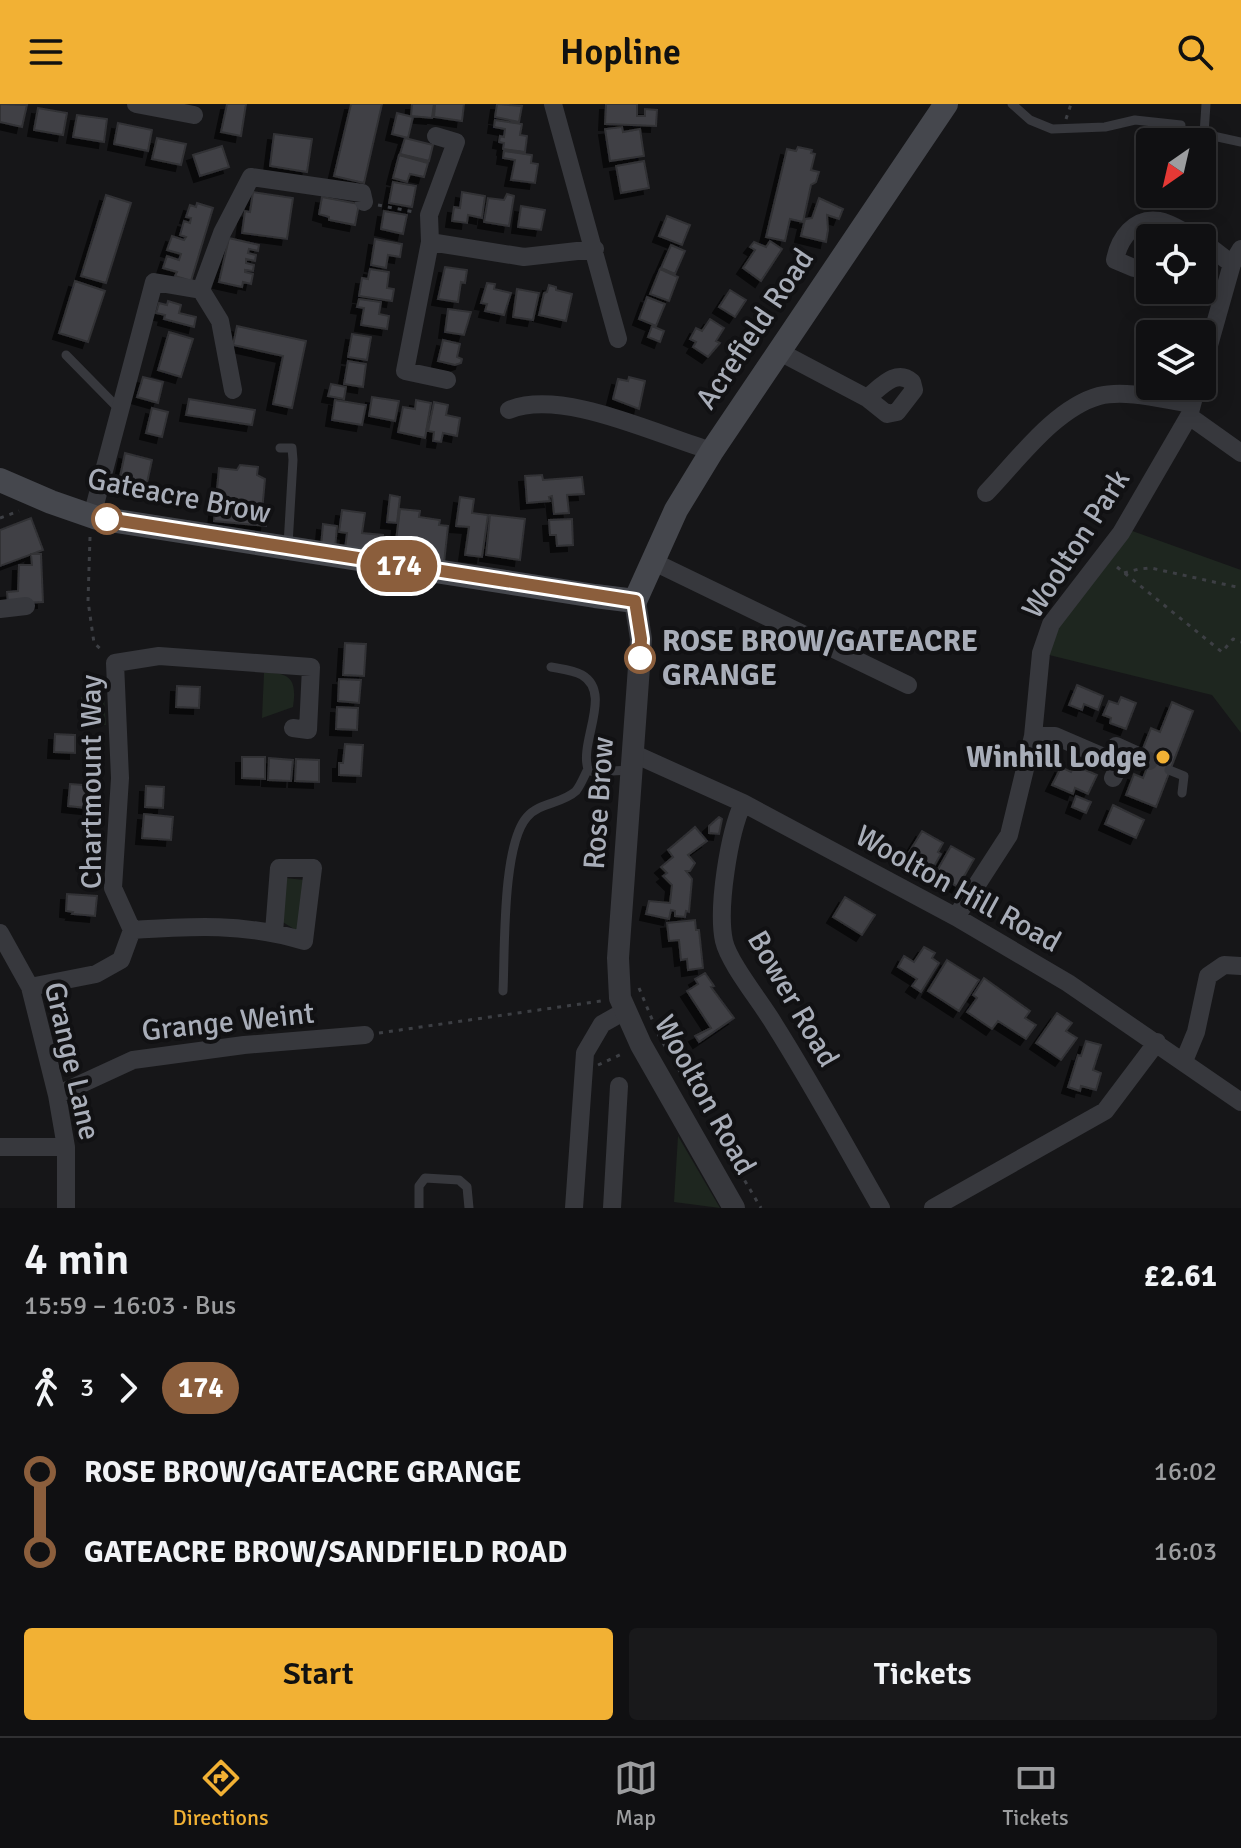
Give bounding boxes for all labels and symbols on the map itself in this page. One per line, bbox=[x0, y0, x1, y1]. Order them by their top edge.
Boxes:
north arrow bbox=[1136, 128, 1216, 208]
street label: Acrefield Road bbox=[688, 242, 822, 416]
street label: Gateacre Brow bbox=[84, 460, 274, 532]
street label: Woolton Park bbox=[1014, 463, 1138, 625]
unlabelled marker bbox=[92, 504, 122, 534]
line badge: 174 bbox=[353, 540, 445, 592]
place label: ROSE BROW/GATEACRE GRANGE bbox=[662, 623, 978, 694]
marker: ROSE BROW/GATEACRE GRANGE bbox=[625, 643, 655, 673]
street label: Chartmount Way bbox=[73, 675, 110, 889]
street label: Rose Brow bbox=[576, 735, 622, 871]
place label: Winhill Lodge bbox=[966, 739, 1147, 776]
marker: Winhill Lodge bbox=[1154, 748, 1172, 766]
street label: Woolton Hill Road bbox=[849, 817, 1067, 961]
street label: Bower Road bbox=[739, 924, 847, 1074]
street label: Grange Lane bbox=[36, 978, 108, 1144]
street label: Grange Weint bbox=[140, 995, 316, 1049]
street label: Woolton Road bbox=[646, 1009, 764, 1181]

